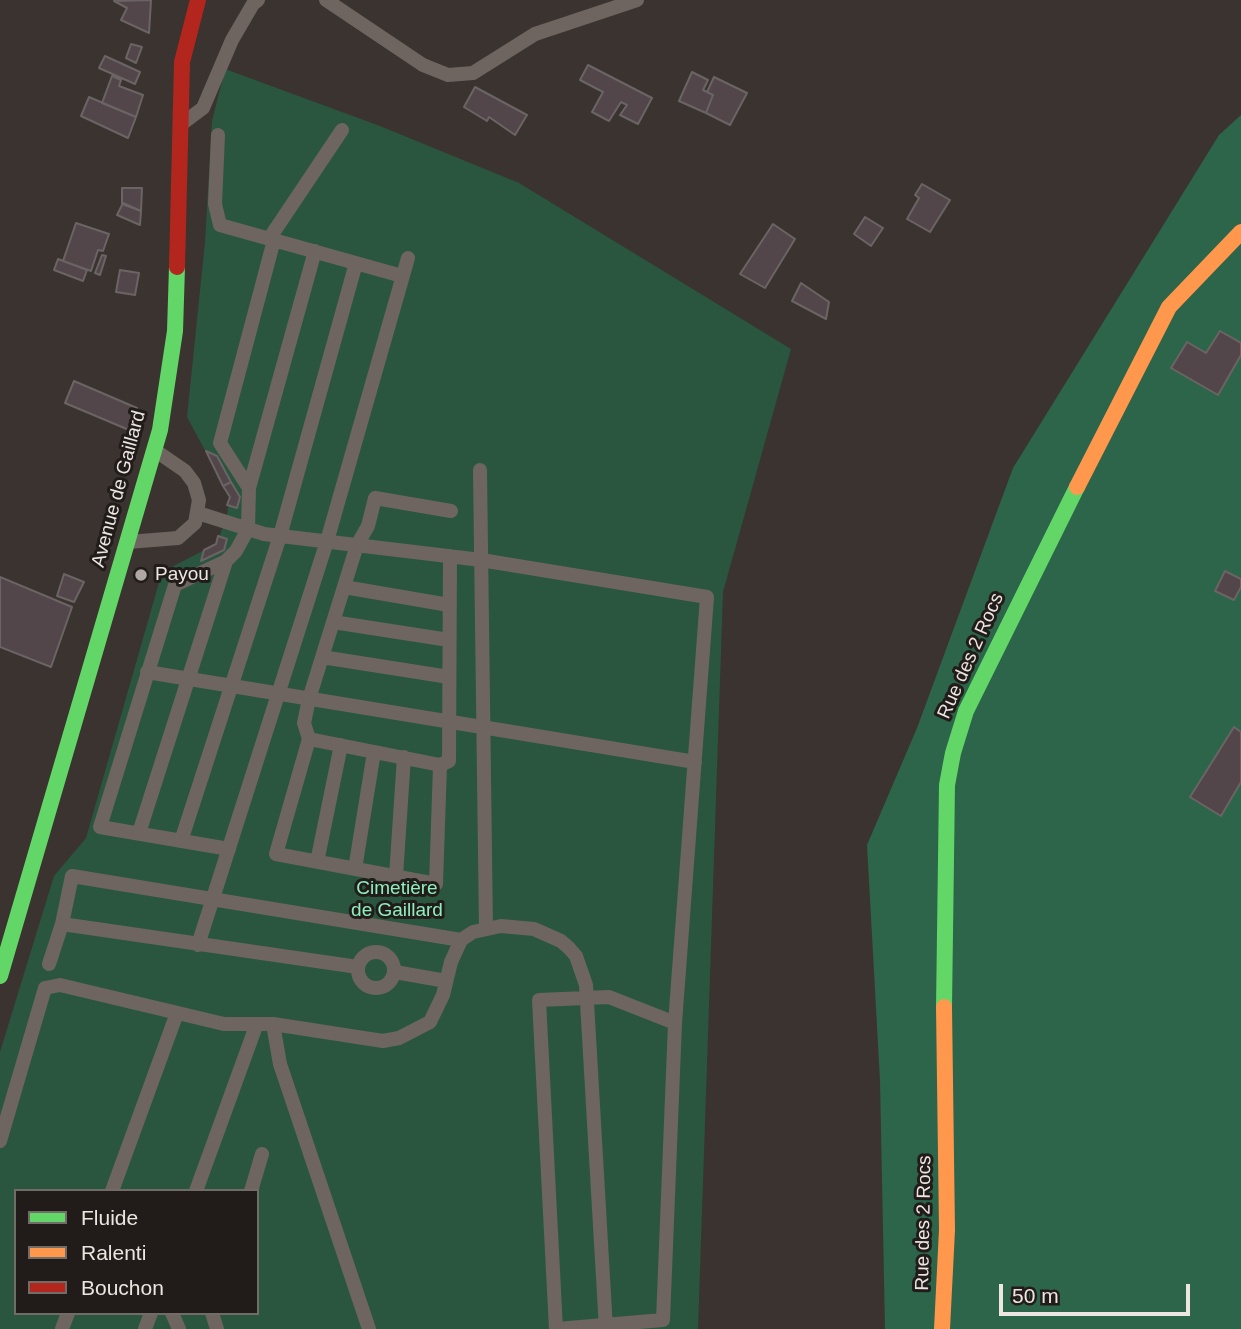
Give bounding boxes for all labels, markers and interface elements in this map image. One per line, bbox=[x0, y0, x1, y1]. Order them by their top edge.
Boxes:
street label: Avenue de Gaillard bbox=[87, 408, 151, 570]
place label: Payou bbox=[155, 564, 209, 586]
marker: Payou bbox=[133, 567, 149, 583]
street label: Rue des 2 Rocs bbox=[933, 590, 1009, 722]
park label: Cimetière de Gaillard bbox=[351, 878, 443, 922]
street label: Rue des 2 Rocs bbox=[911, 1155, 937, 1291]
legend bbox=[14, 1189, 259, 1315]
text: Fluide bbox=[81, 1206, 138, 1229]
text: Ralenti bbox=[81, 1241, 146, 1264]
scale bar bbox=[1003, 1270, 1194, 1314]
text: Bouchon bbox=[81, 1276, 164, 1299]
text: 50 m bbox=[1012, 1284, 1059, 1307]

